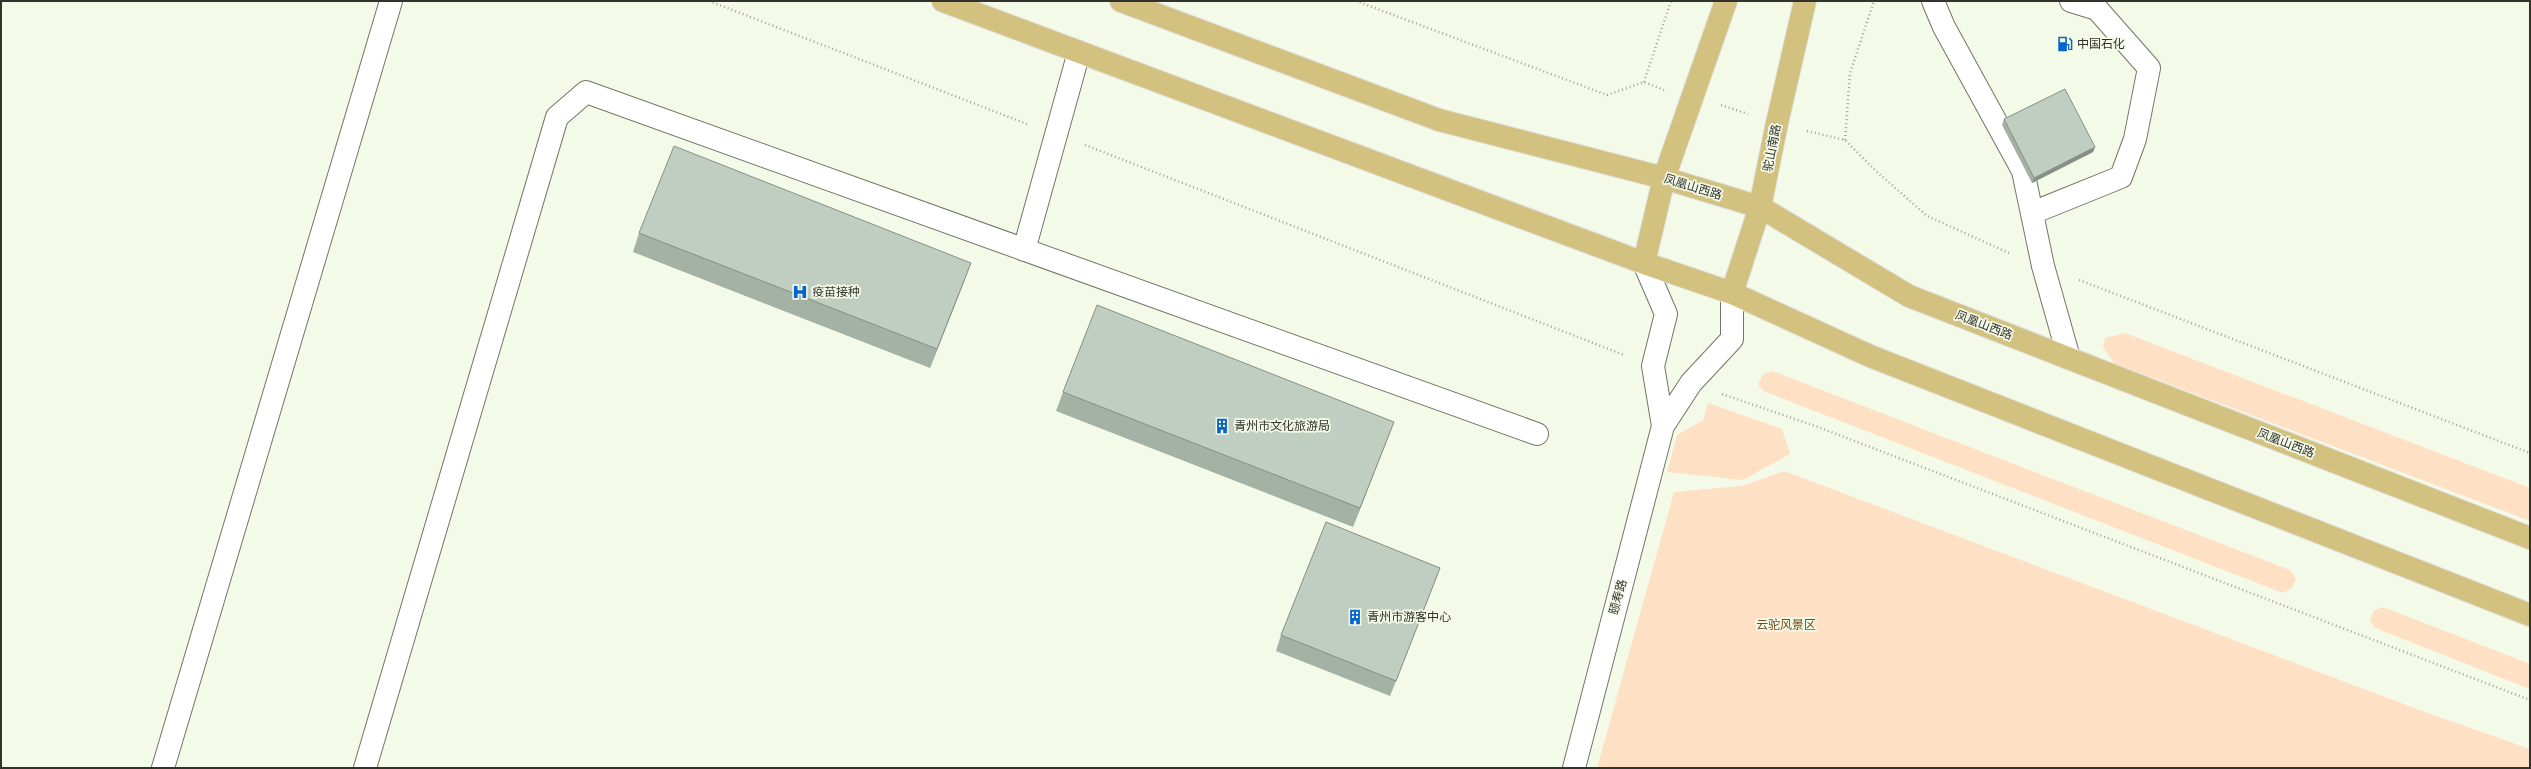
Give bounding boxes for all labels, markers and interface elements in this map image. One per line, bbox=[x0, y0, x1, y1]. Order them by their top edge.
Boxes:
fuel station icon: 中国石化 bbox=[2056, 35, 2074, 53]
place label: 中国石化 bbox=[2077, 36, 2125, 52]
street label: 驼山南路 bbox=[1760, 123, 1784, 173]
street label: 凤凰山西路 bbox=[1662, 171, 1724, 203]
hospital icon: 疫苗接种 bbox=[791, 283, 809, 301]
place label: 疫苗接种 bbox=[812, 284, 860, 300]
street label: 凤凰山西路 bbox=[1953, 307, 2015, 343]
building icon: 青州市文化旅游局 bbox=[1213, 417, 1231, 435]
place label: 青州市文化旅游局 bbox=[1234, 418, 1330, 434]
street label: 凤凰山西路 bbox=[2255, 425, 2317, 461]
street label: 颐寿路 bbox=[1606, 578, 1630, 616]
building icon: 青州市游客中心 bbox=[1346, 608, 1364, 626]
place label: 青州市游客中心 bbox=[1367, 609, 1451, 625]
park label: 云驼风景区 bbox=[1756, 617, 1816, 633]

